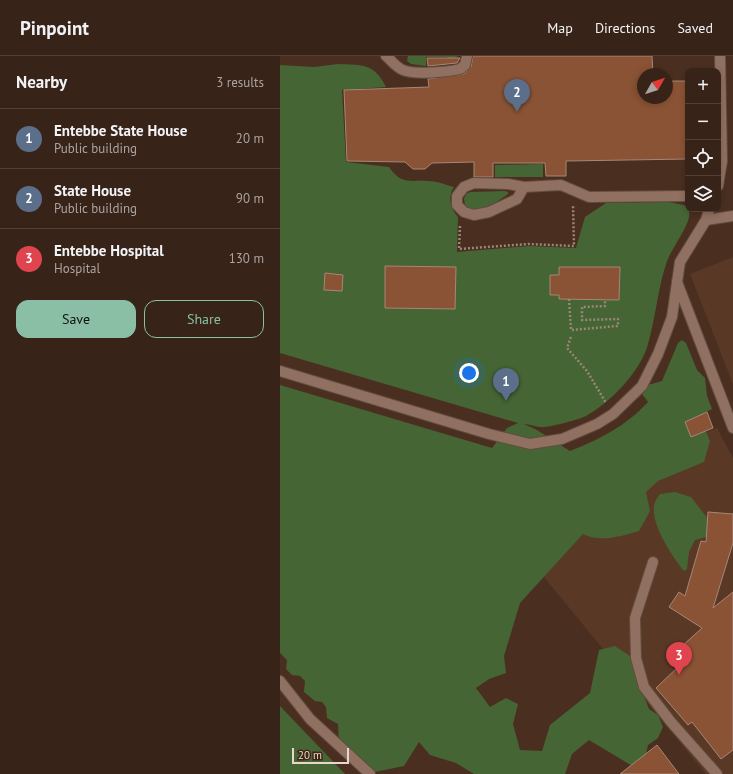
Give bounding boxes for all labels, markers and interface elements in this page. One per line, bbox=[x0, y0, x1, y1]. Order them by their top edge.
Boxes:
text: Pinpoint bbox=[20, 16, 89, 40]
text: Map bbox=[547, 19, 573, 37]
text: Directions bbox=[595, 19, 655, 37]
text: Saved bbox=[677, 19, 713, 37]
north arrow bbox=[637, 68, 673, 104]
map controls bbox=[685, 68, 721, 212]
button: + bbox=[685, 68, 721, 104]
text: Nearby bbox=[16, 71, 67, 93]
text: 3 results bbox=[216, 74, 264, 91]
pin: 2 bbox=[504, 79, 530, 112]
button: − bbox=[685, 104, 721, 140]
text: Entebbe State House bbox=[54, 121, 187, 140]
text: 1 bbox=[25, 130, 33, 147]
text: 20 m bbox=[236, 130, 264, 147]
text: Public building bbox=[54, 140, 137, 157]
button: locate bbox=[685, 140, 721, 176]
button: layers bbox=[685, 176, 721, 212]
text: State House bbox=[54, 181, 131, 200]
text: 2 bbox=[25, 190, 33, 207]
text: 90 m bbox=[236, 190, 264, 207]
text: Public building bbox=[54, 200, 137, 217]
text: Entebbe Hospital bbox=[54, 241, 164, 260]
text: 3 bbox=[25, 250, 33, 267]
text: 130 m bbox=[229, 250, 264, 267]
text: Hospital bbox=[54, 260, 100, 277]
button: Save bbox=[16, 300, 136, 338]
button: Share bbox=[144, 300, 264, 338]
your location bbox=[459, 363, 479, 383]
pin: 1 bbox=[493, 368, 519, 401]
pin: 3 bbox=[666, 642, 692, 675]
scale bar bbox=[292, 746, 349, 765]
text: 20 m bbox=[298, 748, 322, 762]

